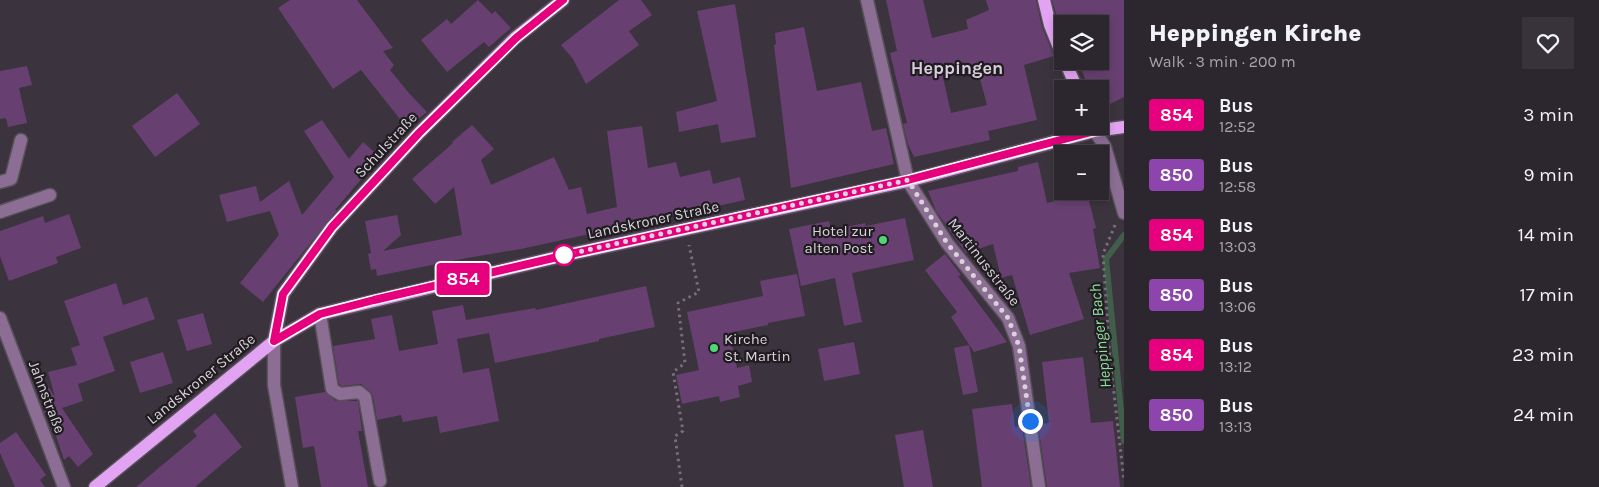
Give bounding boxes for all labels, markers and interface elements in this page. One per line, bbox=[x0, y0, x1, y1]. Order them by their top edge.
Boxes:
map controls bbox=[1054, 15, 1109, 200]
button: layers bbox=[1054, 15, 1109, 70]
button: heart bbox=[1522, 17, 1574, 69]
text: Heppingen Kirche bbox=[1149, 19, 1361, 47]
text: Walk · 3 min · 200 m bbox=[1149, 52, 1296, 71]
district label: Heppingen bbox=[911, 57, 1003, 79]
button: + bbox=[1054, 80, 1109, 135]
text: Bus bbox=[1219, 95, 1253, 117]
text: 854 bbox=[1160, 104, 1193, 126]
text: 3 min bbox=[1523, 104, 1574, 126]
street label: Schulstraße bbox=[351, 108, 421, 182]
text: 12:52 bbox=[1219, 117, 1256, 136]
button: − bbox=[1054, 145, 1109, 200]
text: Bus bbox=[1219, 155, 1253, 177]
text: 850 bbox=[1160, 164, 1193, 186]
text: 9 min bbox=[1524, 164, 1574, 186]
text: 12:58 bbox=[1219, 177, 1256, 196]
street label: Landskroner Straße bbox=[585, 197, 721, 243]
street label: Martinusstraße bbox=[944, 214, 1024, 310]
text: Bus bbox=[1219, 215, 1253, 237]
place label: Hotel zur alten Post bbox=[805, 222, 874, 257]
text: 854 bbox=[1160, 224, 1193, 246]
text: 14 min bbox=[1518, 224, 1574, 246]
marker: Hotel zur alten Post bbox=[877, 234, 889, 246]
text: 13:03 bbox=[1219, 237, 1256, 256]
unlabelled marker bbox=[553, 244, 575, 266]
line badge: 854 bbox=[434, 263, 492, 295]
text: 854 bbox=[447, 268, 479, 290]
text: Bus bbox=[1219, 275, 1253, 297]
water label: Heppinger Bach bbox=[1085, 283, 1115, 389]
text: 850 bbox=[1160, 284, 1193, 306]
text: 17 min bbox=[1519, 284, 1574, 306]
text: 13:06 bbox=[1219, 297, 1256, 316]
street label: Landskroner Straße bbox=[143, 330, 259, 428]
place label: Kirche St. Martin bbox=[724, 330, 791, 365]
text: Bus bbox=[1219, 335, 1253, 357]
marker: Kirche St. Martin bbox=[708, 342, 720, 354]
text: 854 bbox=[1160, 344, 1193, 366]
text: 23 min bbox=[1512, 344, 1574, 366]
text: 13:12 bbox=[1219, 357, 1252, 376]
street label: Jahnstraße bbox=[25, 358, 69, 436]
text: Bus bbox=[1219, 395, 1253, 417]
text: 850 bbox=[1160, 404, 1193, 426]
text: 24 min bbox=[1513, 404, 1574, 426]
your location bbox=[1018, 409, 1043, 434]
text: 13:13 bbox=[1219, 417, 1252, 436]

